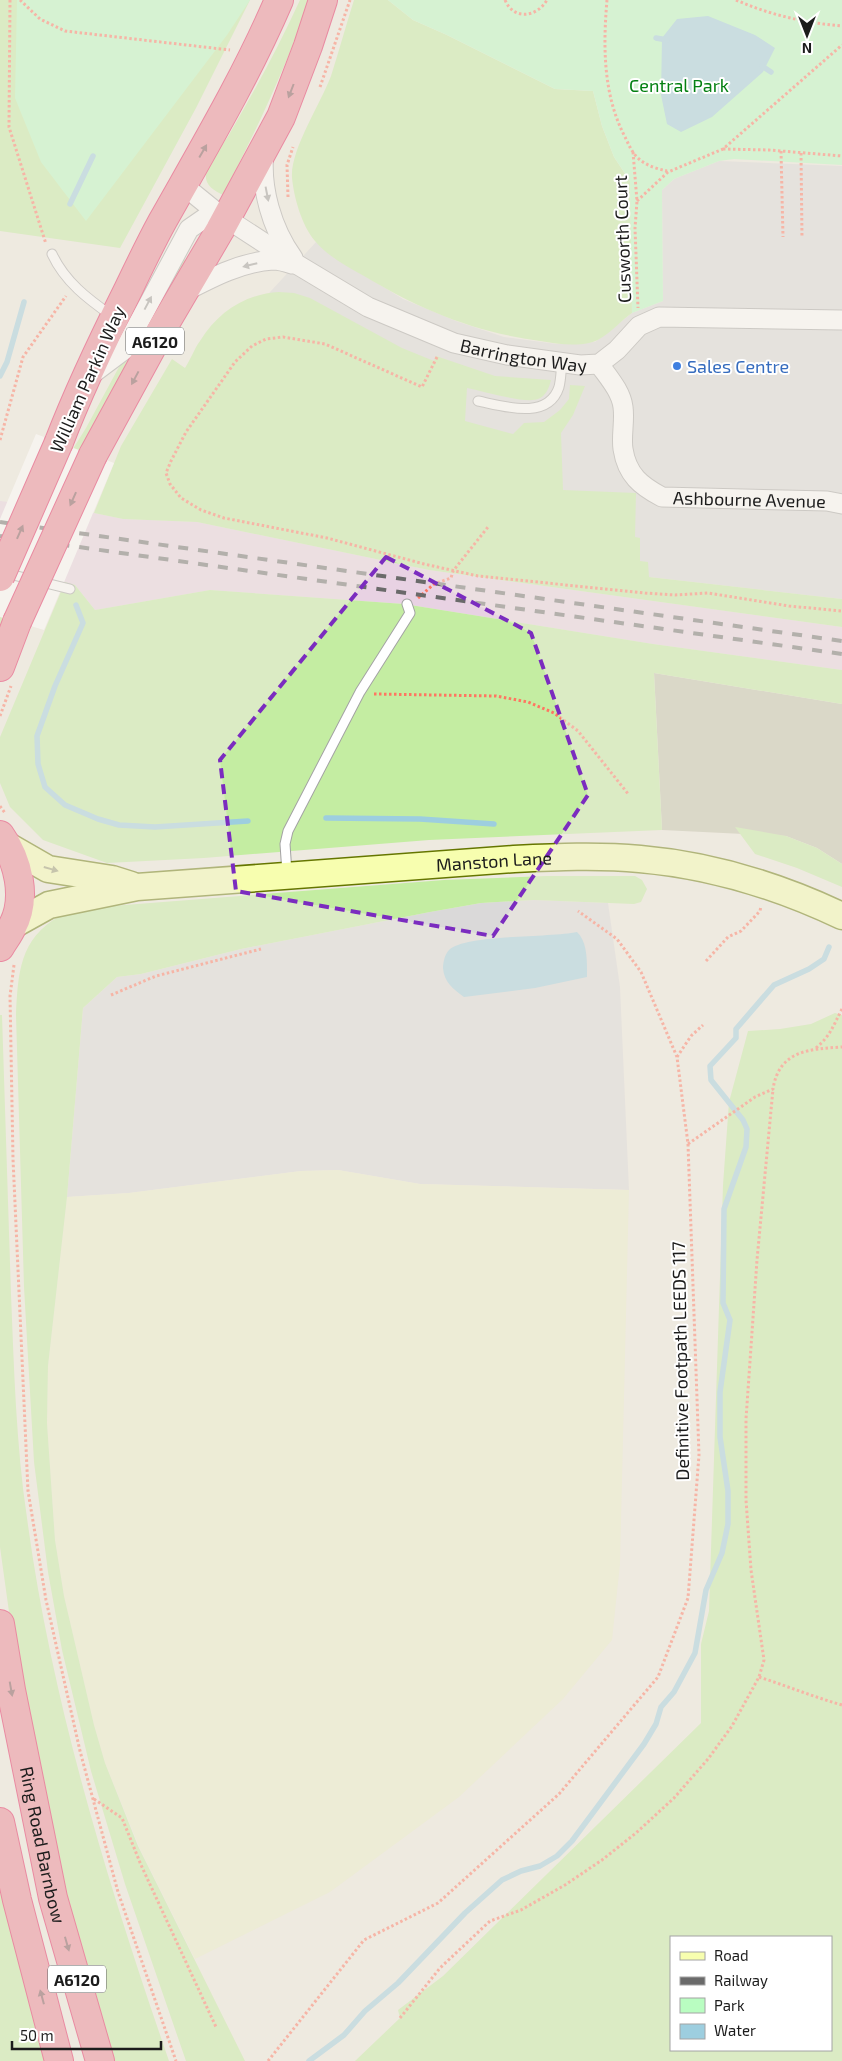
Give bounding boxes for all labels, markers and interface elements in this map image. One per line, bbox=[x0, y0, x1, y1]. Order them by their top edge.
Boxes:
north arrow bbox=[782, 10, 832, 60]
text: N bbox=[802, 40, 812, 57]
park label: Central Park bbox=[629, 74, 729, 96]
one-way arrow bbox=[287, 84, 295, 99]
one-way arrow bbox=[198, 144, 207, 157]
street label: Cusworth Court bbox=[609, 175, 635, 303]
one-way arrow bbox=[263, 186, 271, 202]
one-way arrow bbox=[243, 261, 258, 269]
one-way arrow bbox=[144, 296, 152, 310]
street label: William Parkin Way bbox=[45, 302, 129, 456]
road number: A6120 bbox=[126, 328, 184, 354]
street label: Barrington Way bbox=[458, 334, 588, 376]
place label: Sales Centre bbox=[687, 355, 789, 377]
marker: Sales Centre bbox=[671, 360, 683, 372]
one-way arrow bbox=[131, 371, 139, 386]
street label: Ashbourne Avenue bbox=[673, 486, 826, 512]
one-way arrow bbox=[68, 492, 77, 507]
one-way arrow bbox=[16, 525, 24, 539]
street label: Manston Lane bbox=[435, 846, 552, 876]
one-way arrow bbox=[44, 865, 59, 873]
street label: Definitive Footpath LEEDS 117 bbox=[667, 1241, 693, 1481]
one-way arrow bbox=[7, 1682, 15, 1697]
street label: Ring Road Barnbow bbox=[16, 1765, 71, 1926]
legend bbox=[670, 1936, 832, 2051]
one-way arrow bbox=[64, 1937, 72, 1952]
text: Road bbox=[714, 1946, 749, 1964]
road number: A6120 bbox=[48, 1966, 106, 1992]
text: Railway bbox=[714, 1971, 768, 1989]
one-way arrow bbox=[37, 1990, 45, 2005]
text: Park bbox=[714, 1996, 745, 2014]
scale bar bbox=[12, 2018, 161, 2050]
text: Water bbox=[714, 2021, 756, 2039]
text: 50 m bbox=[20, 2026, 54, 2044]

